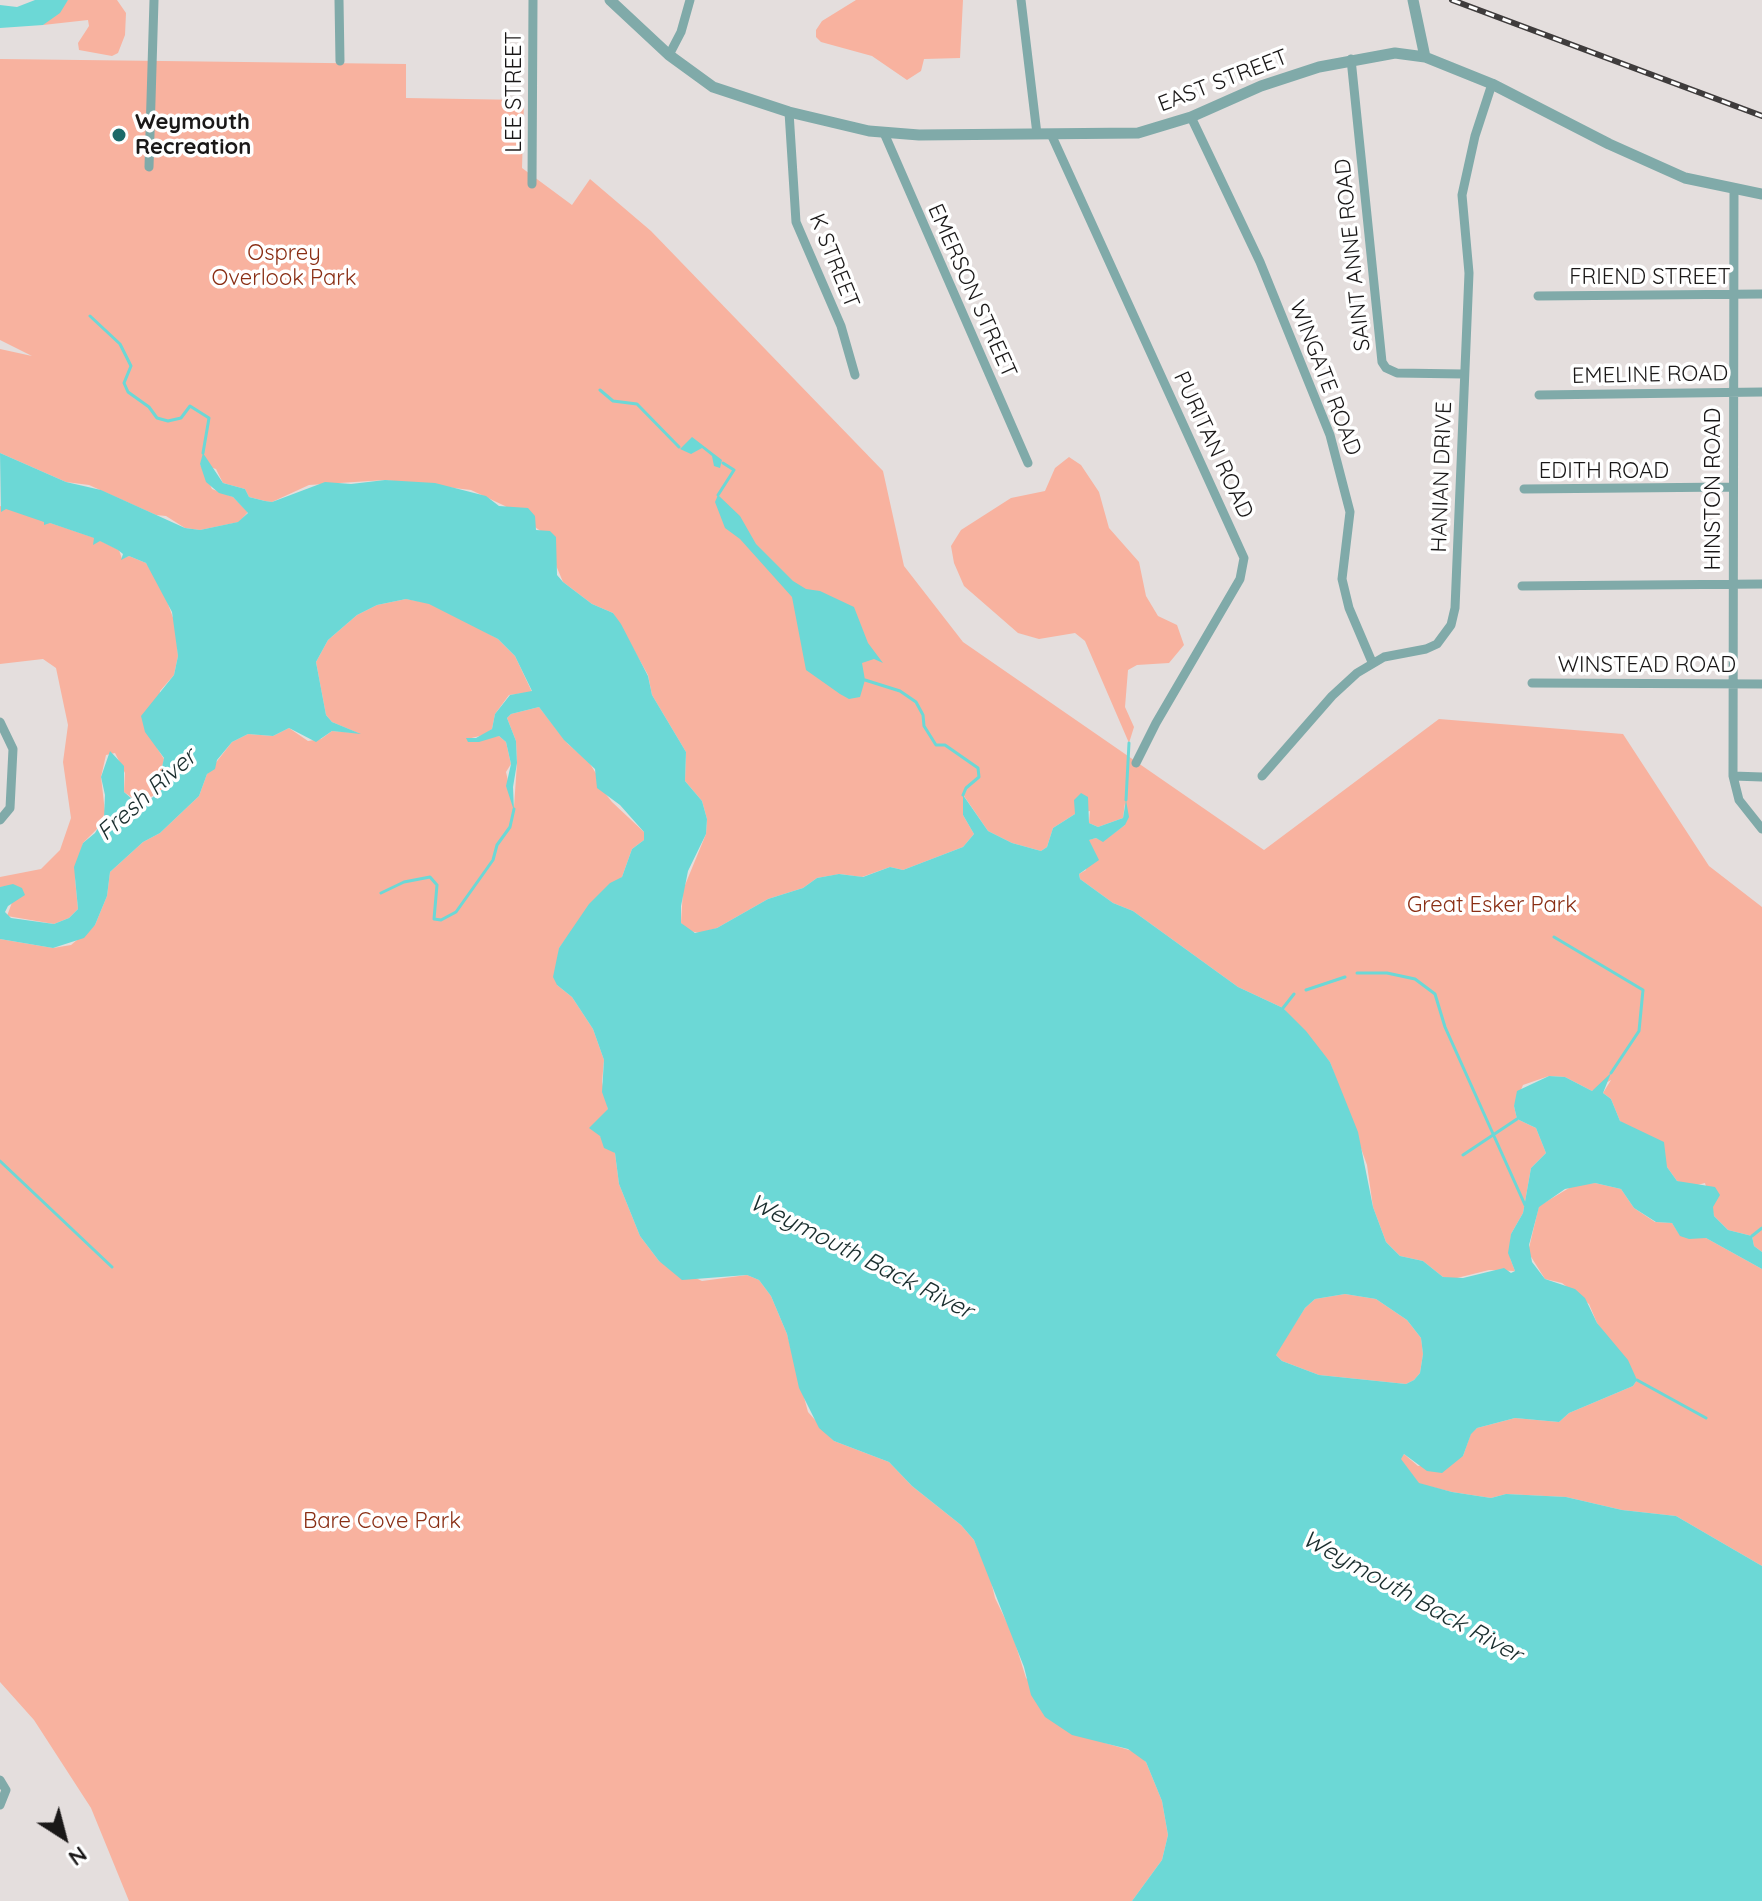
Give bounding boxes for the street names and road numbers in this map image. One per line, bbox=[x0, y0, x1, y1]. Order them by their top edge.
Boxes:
street label: LEE STREET bbox=[501, 31, 527, 153]
street label: EAST STREET bbox=[1154, 44, 1292, 118]
street label: SAINT ANNE ROAD bbox=[1330, 157, 1376, 353]
street label: EMERSON STREET bbox=[922, 200, 1022, 382]
street label: K STREET bbox=[803, 210, 865, 312]
street label: FRIEND STREET bbox=[1569, 264, 1731, 290]
street label: WINGATE ROAD bbox=[1283, 297, 1367, 459]
street label: EMELINE ROAD bbox=[1572, 360, 1728, 390]
street label: PURITAN ROAD bbox=[1167, 367, 1259, 523]
street label: HANIAN DRIVE bbox=[1426, 401, 1458, 553]
street label: HINSTON ROAD bbox=[1700, 408, 1726, 570]
street label: EDITH ROAD bbox=[1539, 458, 1669, 484]
street label: WINSTEAD ROAD bbox=[1558, 652, 1736, 678]

